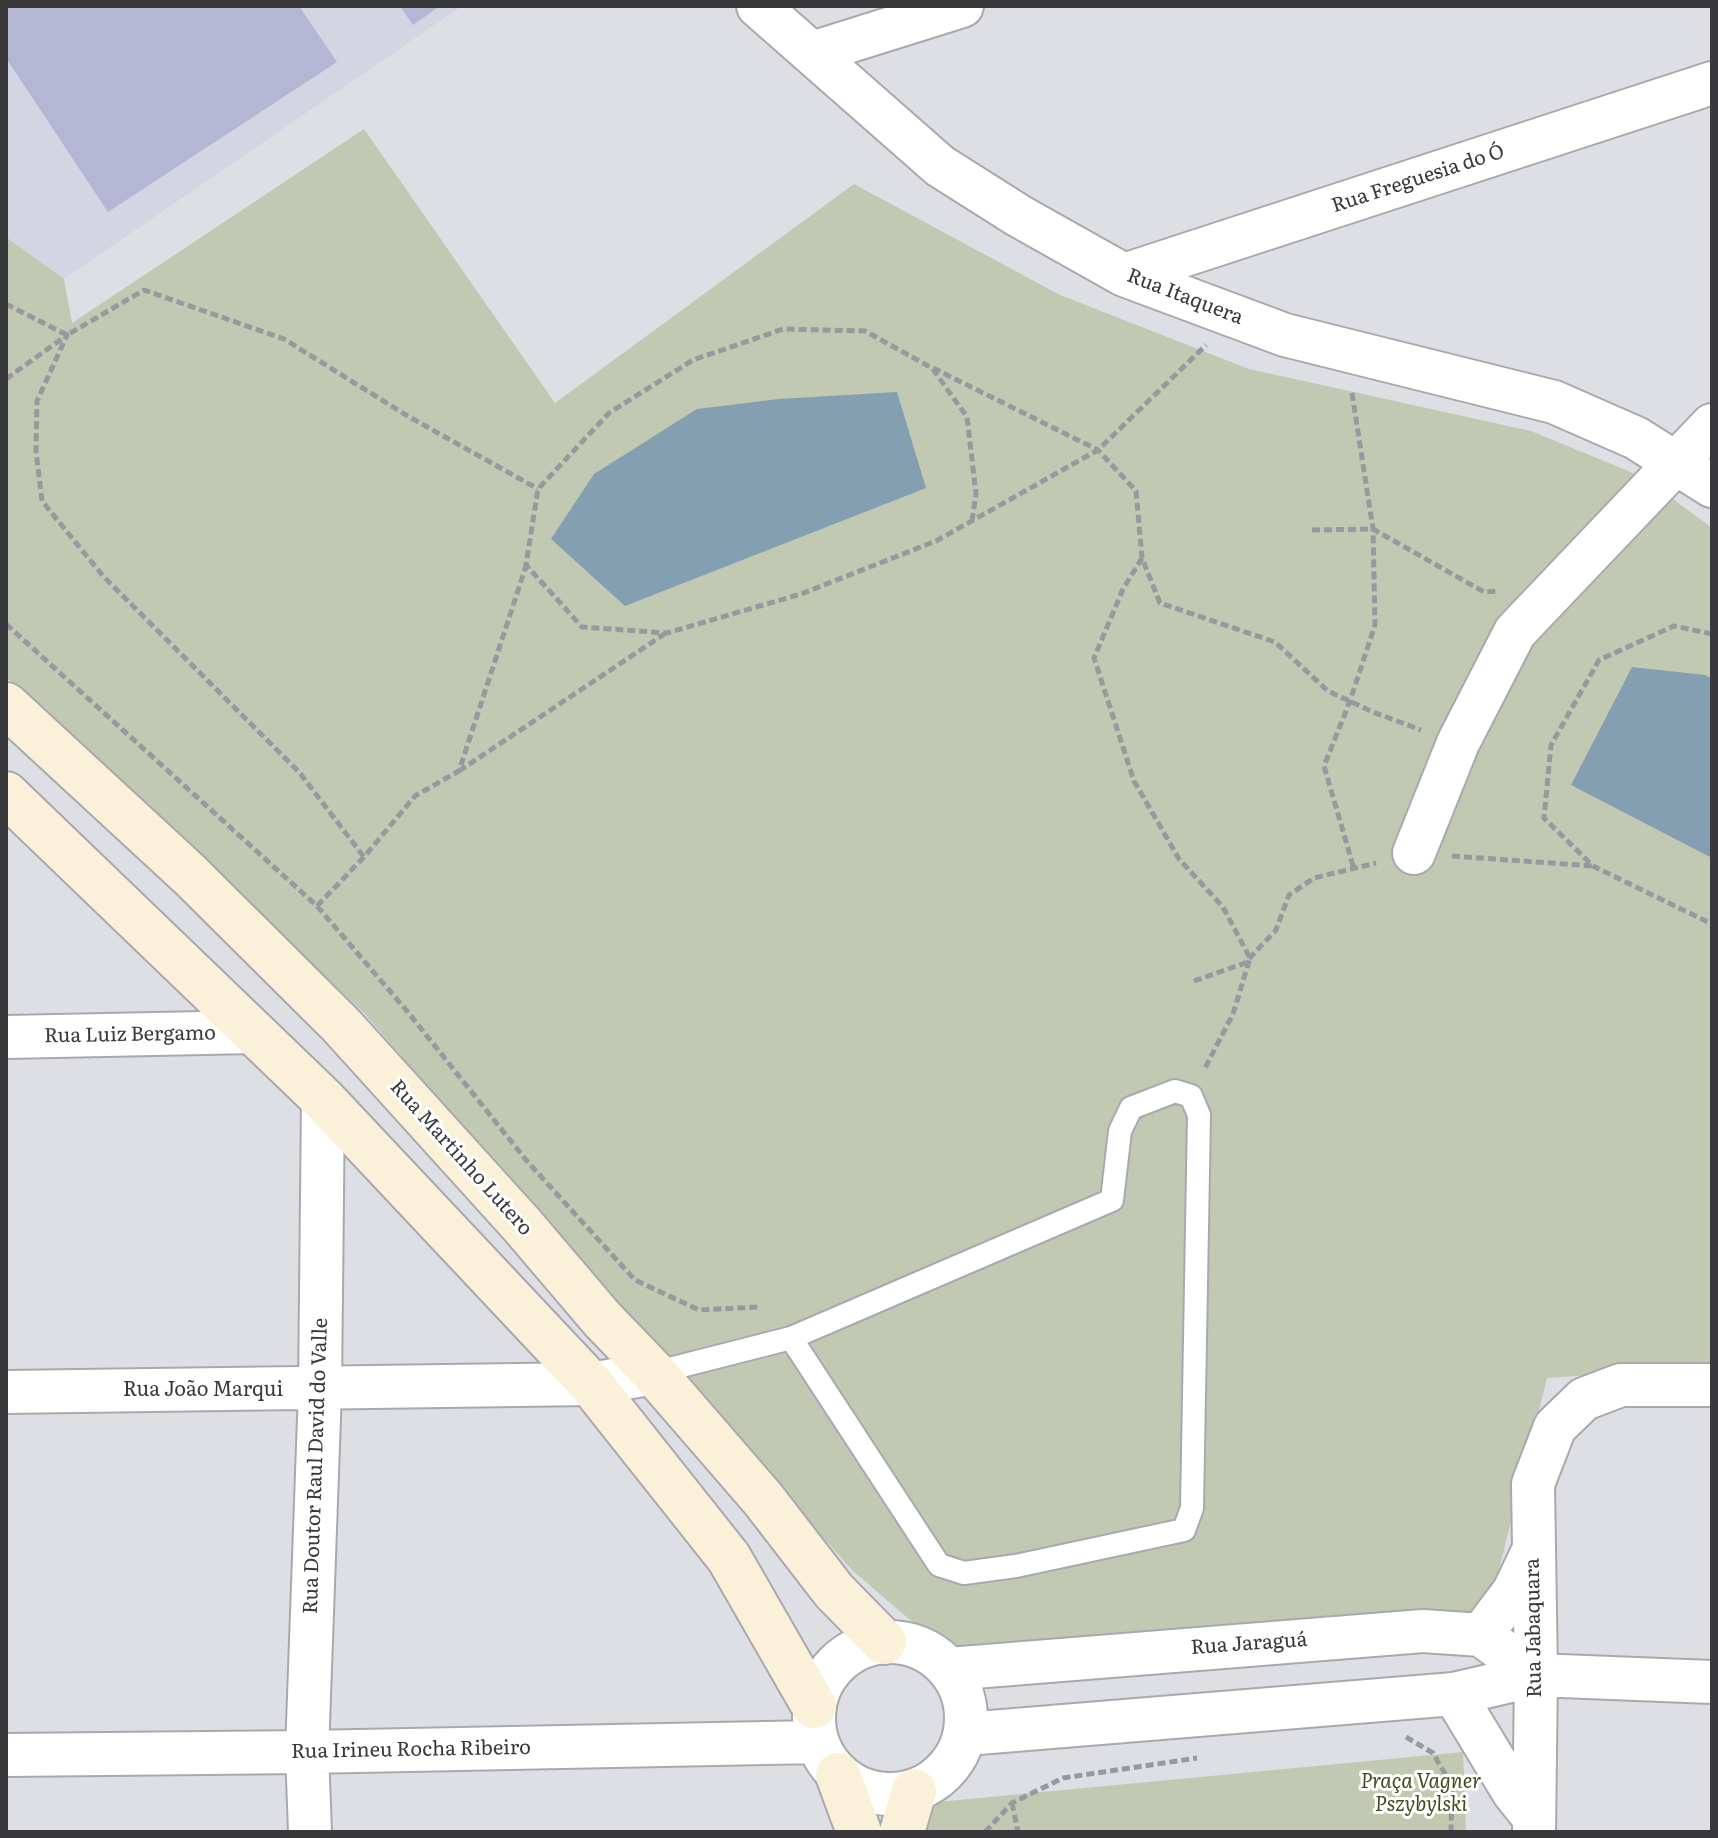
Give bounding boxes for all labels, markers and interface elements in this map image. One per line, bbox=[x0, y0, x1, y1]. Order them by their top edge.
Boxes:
street label: Rua Freguesia do Ó bbox=[1329, 140, 1507, 218]
street label: Rua Itaquera bbox=[1124, 264, 1246, 330]
street label: Rua Luiz Bergamo bbox=[44, 1022, 216, 1048]
street label: Rua Martinho Lutero bbox=[385, 1075, 537, 1241]
street label: Rua Doutor Raul David do Valle bbox=[299, 1317, 333, 1615]
street label: Rua João Marqui bbox=[123, 1378, 283, 1402]
street label: Rua Jabaquara bbox=[1521, 1558, 1547, 1698]
street label: Rua Jaraguá bbox=[1190, 1628, 1308, 1660]
street label: Rua Irineu Rocha Ribeiro bbox=[291, 1736, 531, 1764]
park label: Praça Vagner Pszybylski bbox=[1360, 1770, 1482, 1817]

